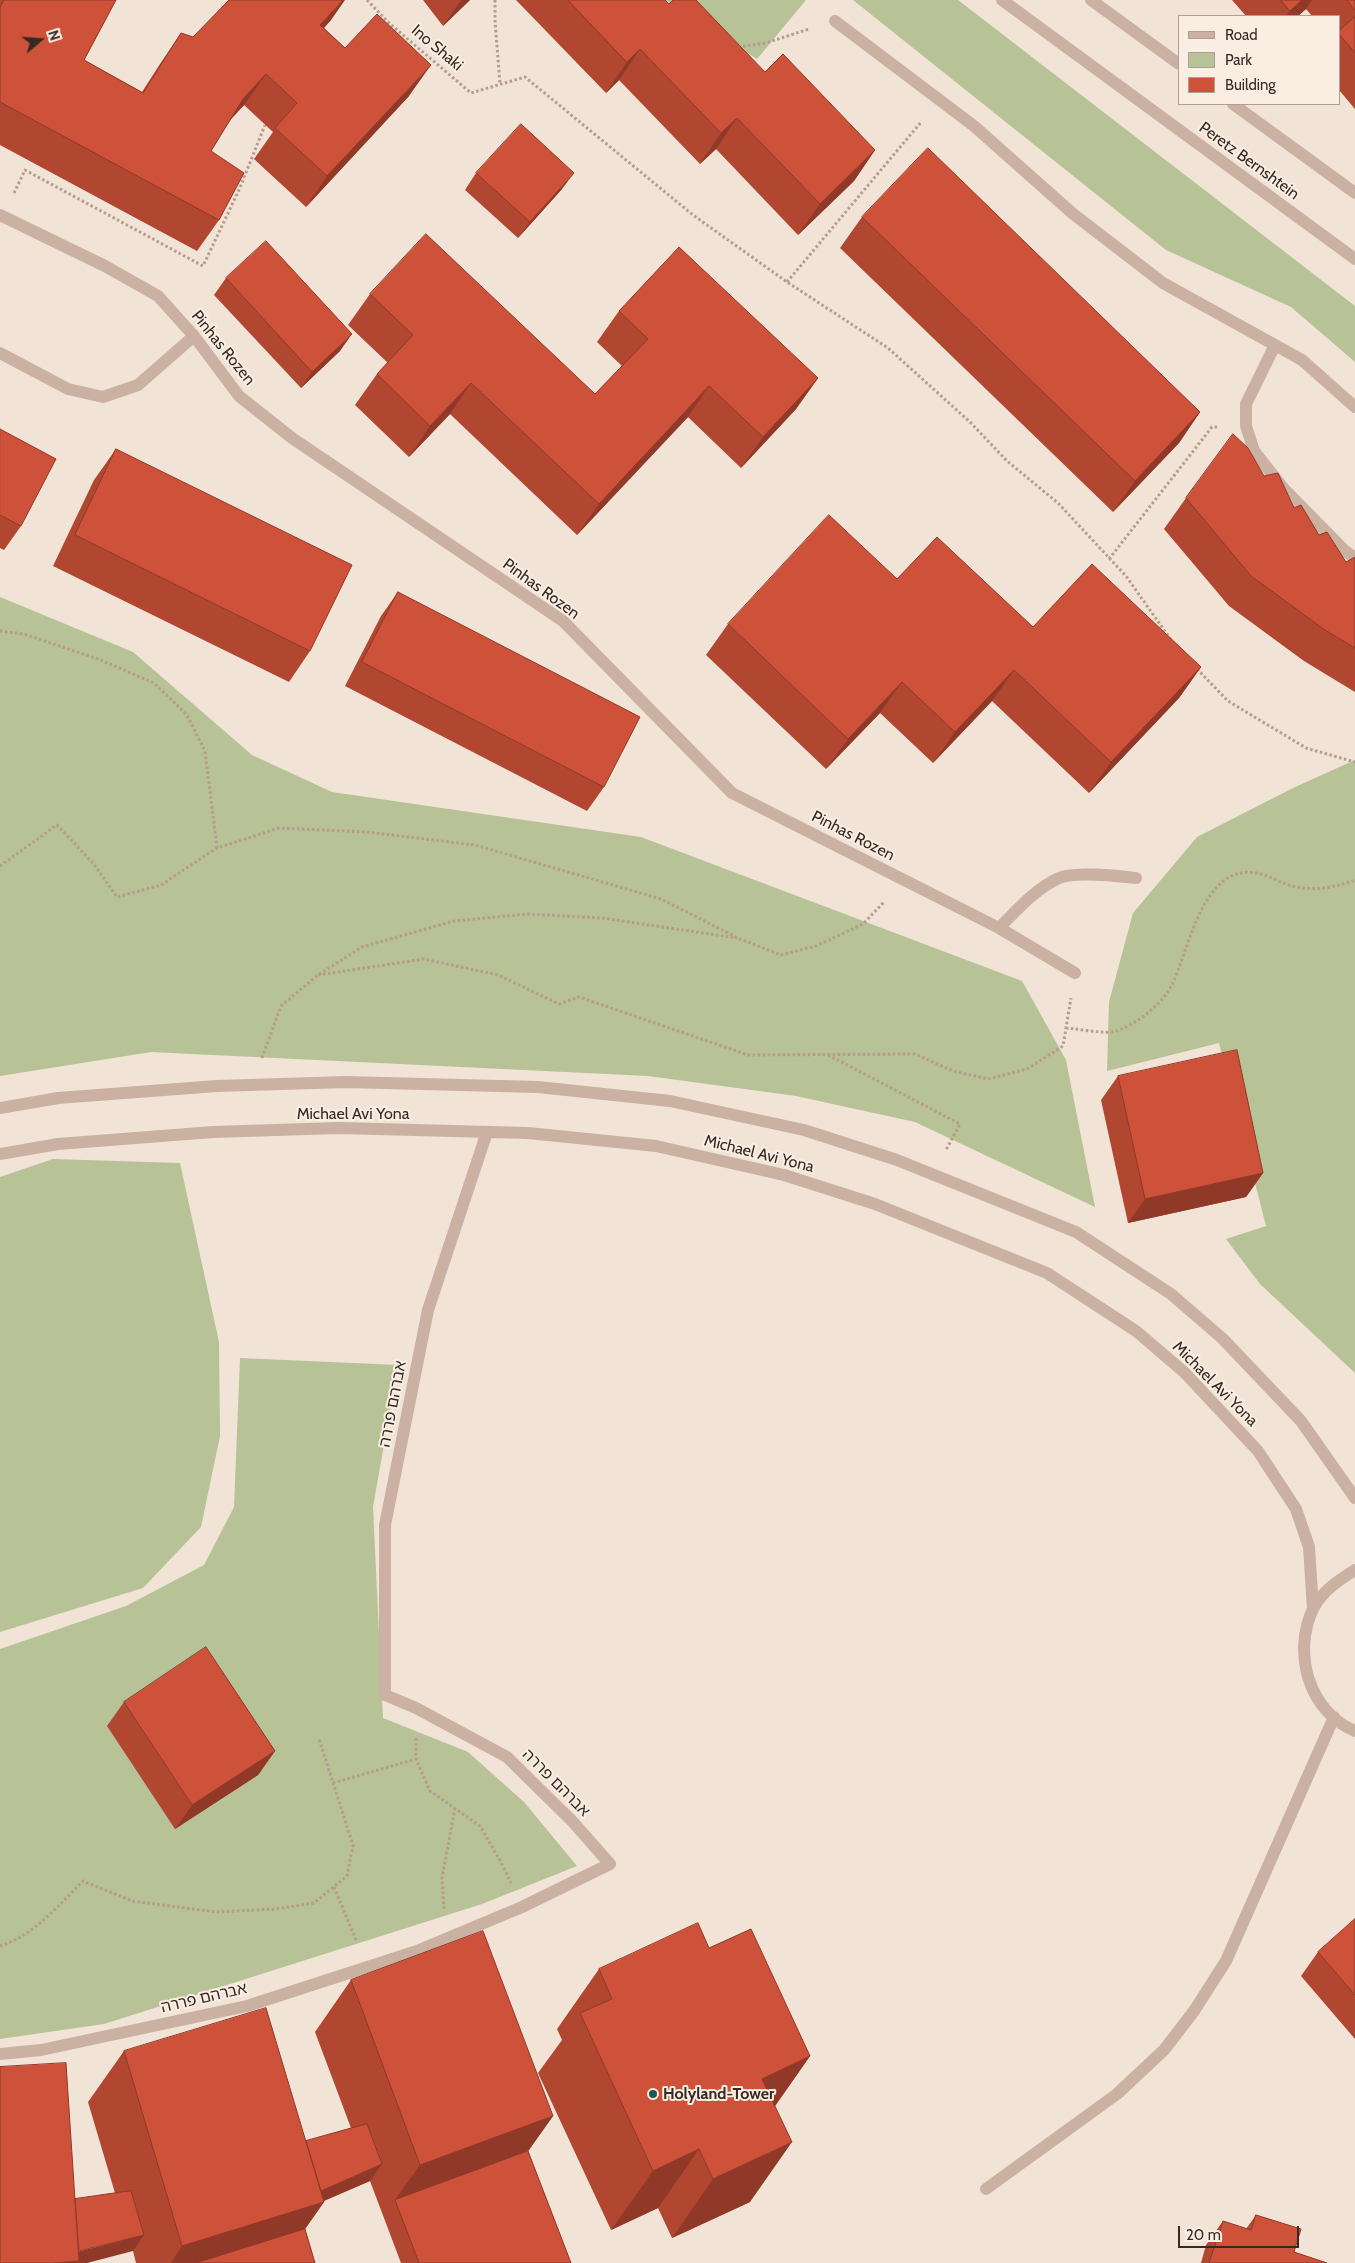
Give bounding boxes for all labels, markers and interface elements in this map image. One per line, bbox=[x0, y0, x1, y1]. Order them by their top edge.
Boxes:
north arrow bbox=[15, 15, 65, 65]
legend bbox=[1178, 15, 1340, 105]
street label: Ino Shaki bbox=[407, 21, 467, 75]
text: Road bbox=[1225, 26, 1258, 44]
text: N bbox=[44, 28, 64, 43]
text: Park bbox=[1225, 51, 1252, 69]
text: Building bbox=[1225, 76, 1276, 94]
street label: Peretz Bernshtein bbox=[1195, 118, 1303, 204]
street label: Pinhas Rozen bbox=[187, 307, 259, 389]
street label: Pinhas Rozen bbox=[499, 555, 583, 623]
street label: Pinhas Rozen bbox=[808, 807, 898, 865]
street label: Michael Avi Yona bbox=[297, 1104, 409, 1124]
street label: Michael Avi Yona bbox=[702, 1131, 816, 1177]
street label: Michael Avi Yona bbox=[1168, 1337, 1262, 1431]
street label: אברהם פררה bbox=[375, 1359, 411, 1449]
street label: אברהם פררה bbox=[518, 1745, 594, 1821]
street label: אברהם פררה bbox=[159, 1979, 249, 2017]
place label: Holyland-Tower bbox=[663, 2084, 774, 2104]
marker: Holyland-Tower bbox=[647, 2088, 659, 2100]
scale bar bbox=[1180, 2216, 1301, 2248]
text: 20 m bbox=[1186, 2226, 1221, 2244]

